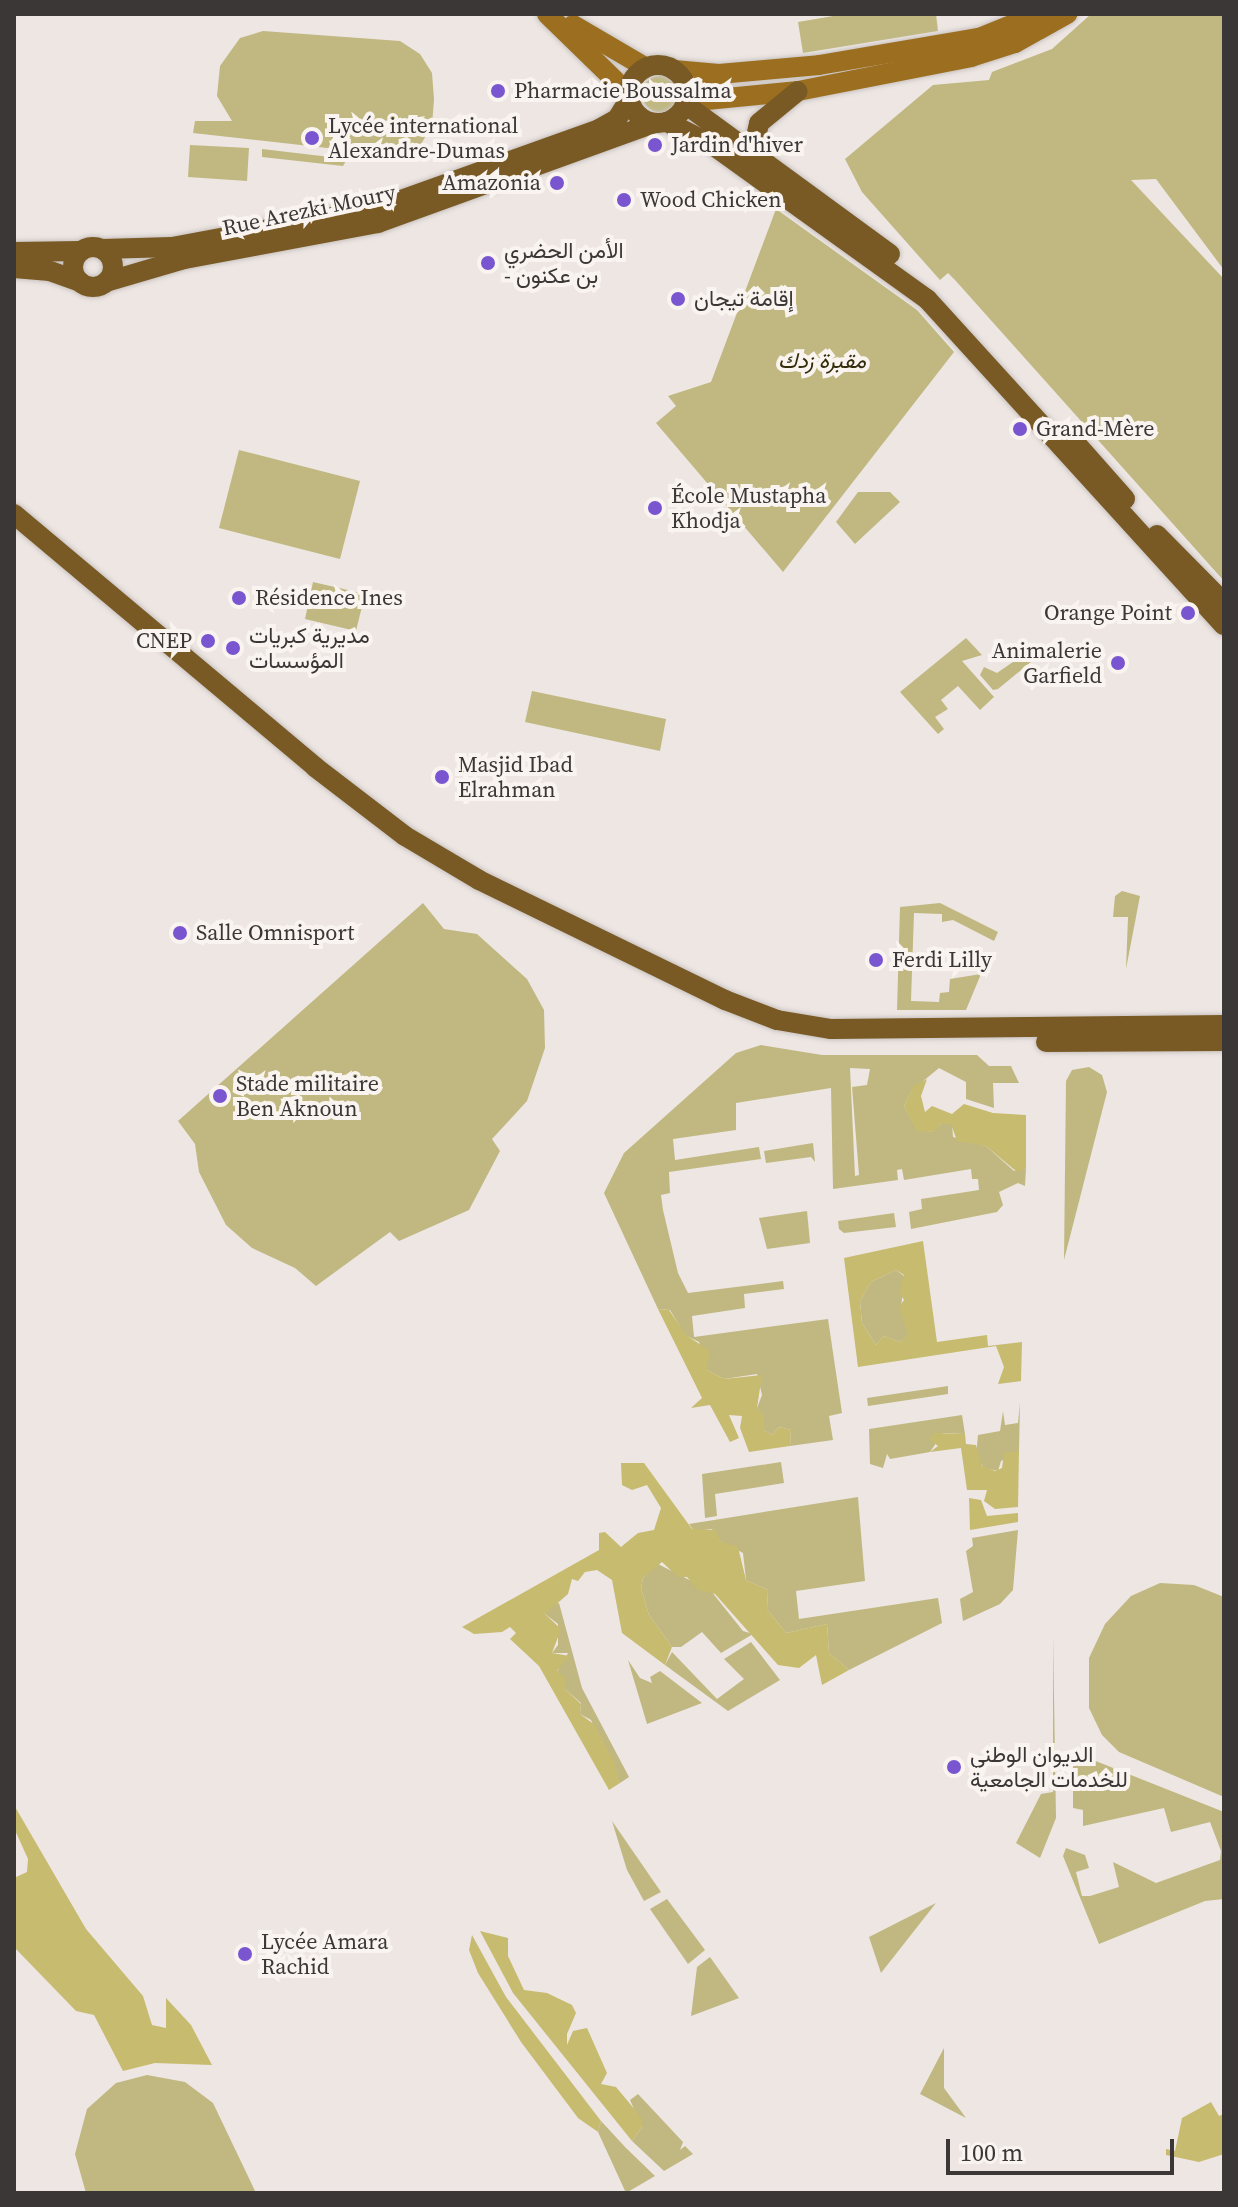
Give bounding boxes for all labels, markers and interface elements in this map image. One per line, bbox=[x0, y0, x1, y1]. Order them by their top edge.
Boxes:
place label: Pharmacie Boussalma bbox=[514, 78, 732, 104]
marker: Pharmacie Boussalma bbox=[489, 82, 507, 100]
place label: Lycée international Alexandre-Dumas bbox=[328, 112, 518, 164]
marker: Lycée international Alexandre-Dumas bbox=[303, 129, 321, 147]
place label: Jardin d'hiver bbox=[671, 132, 803, 158]
marker: Jardin d'hiver bbox=[646, 136, 664, 154]
place label: Amazonia bbox=[442, 170, 541, 196]
marker: Amazonia bbox=[548, 174, 566, 192]
street label: Rue Arezki Moury bbox=[220, 179, 398, 241]
place label: Wood Chicken bbox=[640, 187, 782, 213]
marker: Wood Chicken bbox=[615, 191, 633, 209]
place label: الأمن الحضري - بن عكنون bbox=[504, 237, 624, 288]
marker: الأمن الحضري - بن عكنون bbox=[479, 254, 497, 272]
place label: إقامة تيجان bbox=[694, 286, 794, 312]
marker: إقامة تيجان bbox=[669, 290, 687, 308]
park label: مقبرة زدك bbox=[778, 348, 866, 374]
place label: Grand-Mère bbox=[1036, 416, 1155, 442]
marker: Grand-Mère bbox=[1011, 420, 1029, 438]
place label: École Mustapha Khodja bbox=[671, 482, 826, 534]
marker: École Mustapha Khodja bbox=[646, 499, 664, 517]
place label: Résidence Ines bbox=[255, 585, 403, 611]
marker: Résidence Ines bbox=[230, 589, 248, 607]
place label: Orange Point bbox=[1044, 600, 1172, 626]
marker: Orange Point bbox=[1179, 604, 1197, 622]
place label: مديرية كبريات المؤسسات bbox=[249, 622, 370, 674]
place label: CNEP bbox=[136, 628, 192, 654]
marker: CNEP bbox=[199, 632, 217, 650]
place label: Animalerie Garfield bbox=[992, 637, 1102, 688]
marker: مديرية كبريات المؤسسات bbox=[224, 639, 242, 657]
marker: Animalerie Garfield bbox=[1109, 654, 1127, 672]
place label: Masjid Ibad Elrahman bbox=[458, 751, 573, 802]
marker: Masjid Ibad Elrahman bbox=[433, 768, 451, 786]
place label: Salle Omnisport bbox=[196, 920, 354, 946]
marker: Salle Omnisport bbox=[171, 924, 189, 942]
place label: Ferdi Lilly bbox=[892, 947, 992, 973]
marker: Ferdi Lilly bbox=[867, 951, 885, 969]
place label: Stade militaire Ben Aknoun bbox=[236, 1070, 379, 1122]
marker: Stade militaire Ben Aknoun bbox=[211, 1087, 229, 1105]
place label: الديوان الوطني للخدمات الجامعية bbox=[970, 1741, 1128, 1792]
marker: الديوان الوطني للخدمات الجامعية bbox=[945, 1758, 963, 1776]
place label: Lycée Amara Rachid bbox=[261, 1928, 388, 1980]
marker: Lycée Amara Rachid bbox=[236, 1945, 254, 1963]
scale bar bbox=[950, 2123, 1178, 2173]
text: 100 m bbox=[960, 2136, 1023, 2169]

